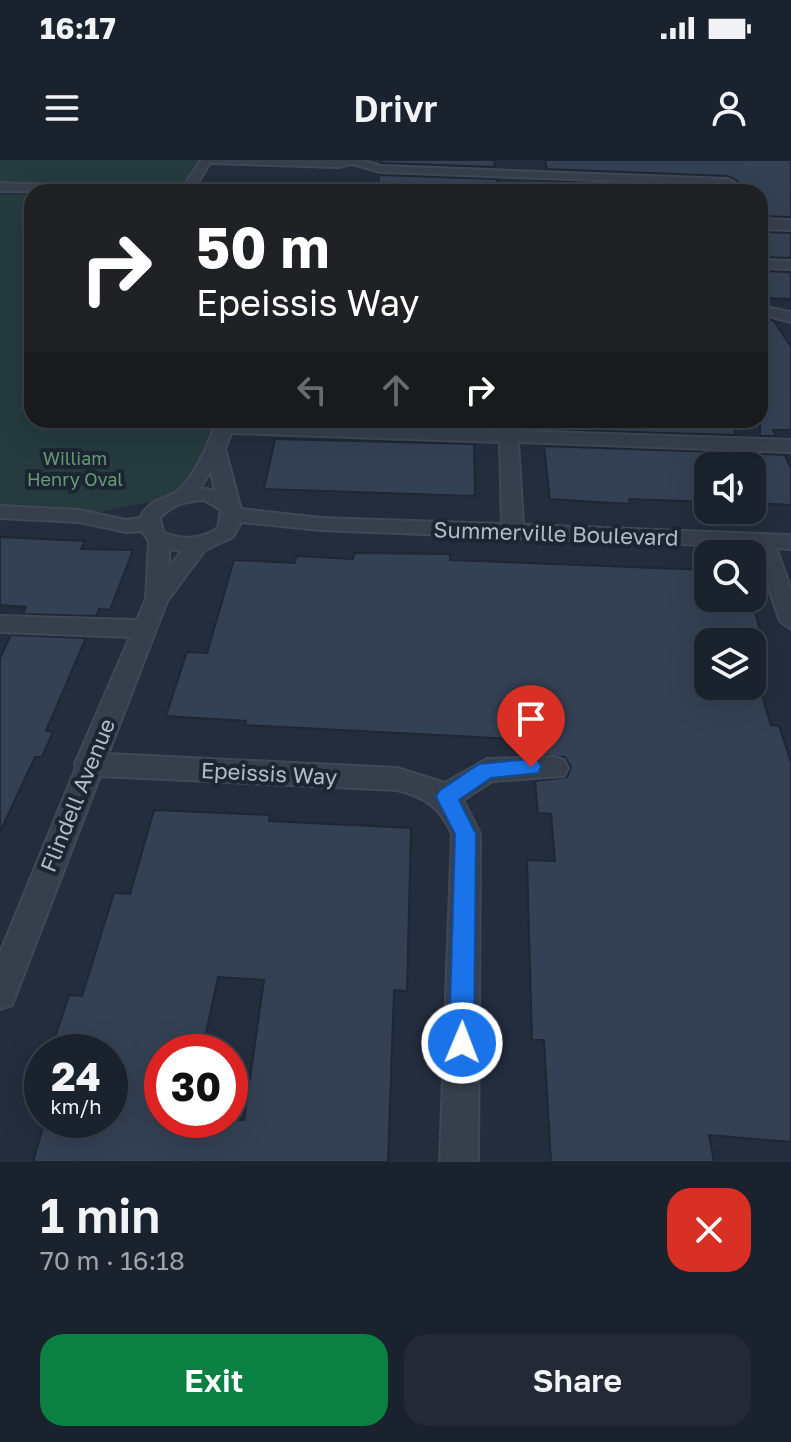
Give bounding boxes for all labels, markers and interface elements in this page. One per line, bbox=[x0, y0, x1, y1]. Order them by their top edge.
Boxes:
text: 16:17 bbox=[40, 10, 116, 46]
icon: menu bbox=[40, 86, 84, 130]
icon: person bbox=[707, 86, 751, 130]
text: Drivr bbox=[353, 87, 438, 130]
text: 50 m bbox=[196, 213, 330, 280]
icon: right bbox=[64, 216, 168, 320]
text: Epeissis Way bbox=[196, 281, 419, 324]
icon: left bbox=[290, 368, 334, 412]
icon: ahead bbox=[374, 368, 418, 412]
icon: right bbox=[458, 368, 502, 412]
park label: William Henry Oval bbox=[27, 447, 123, 490]
map controls bbox=[694, 452, 766, 700]
button: sound bbox=[694, 452, 766, 524]
street label: Summerville Boulevard bbox=[433, 515, 679, 551]
button: search bbox=[694, 540, 766, 612]
button: layers bbox=[694, 628, 766, 700]
pin bbox=[497, 685, 565, 767]
icon: arrive bbox=[509, 697, 553, 741]
street label: Flindell Avenue bbox=[34, 714, 120, 876]
street label: Epeissis Way bbox=[200, 756, 338, 790]
position arrow bbox=[420, 1001, 504, 1085]
speed limit sign: 30 bbox=[144, 1034, 248, 1138]
text: 24 bbox=[51, 1052, 101, 1100]
text: km/h bbox=[51, 1094, 101, 1118]
text: 1 min bbox=[40, 1186, 160, 1244]
button: close bbox=[667, 1188, 751, 1272]
text: 70 m · 16:18 bbox=[40, 1245, 185, 1276]
button: Exit bbox=[40, 1334, 388, 1426]
button: Share bbox=[404, 1334, 751, 1426]

